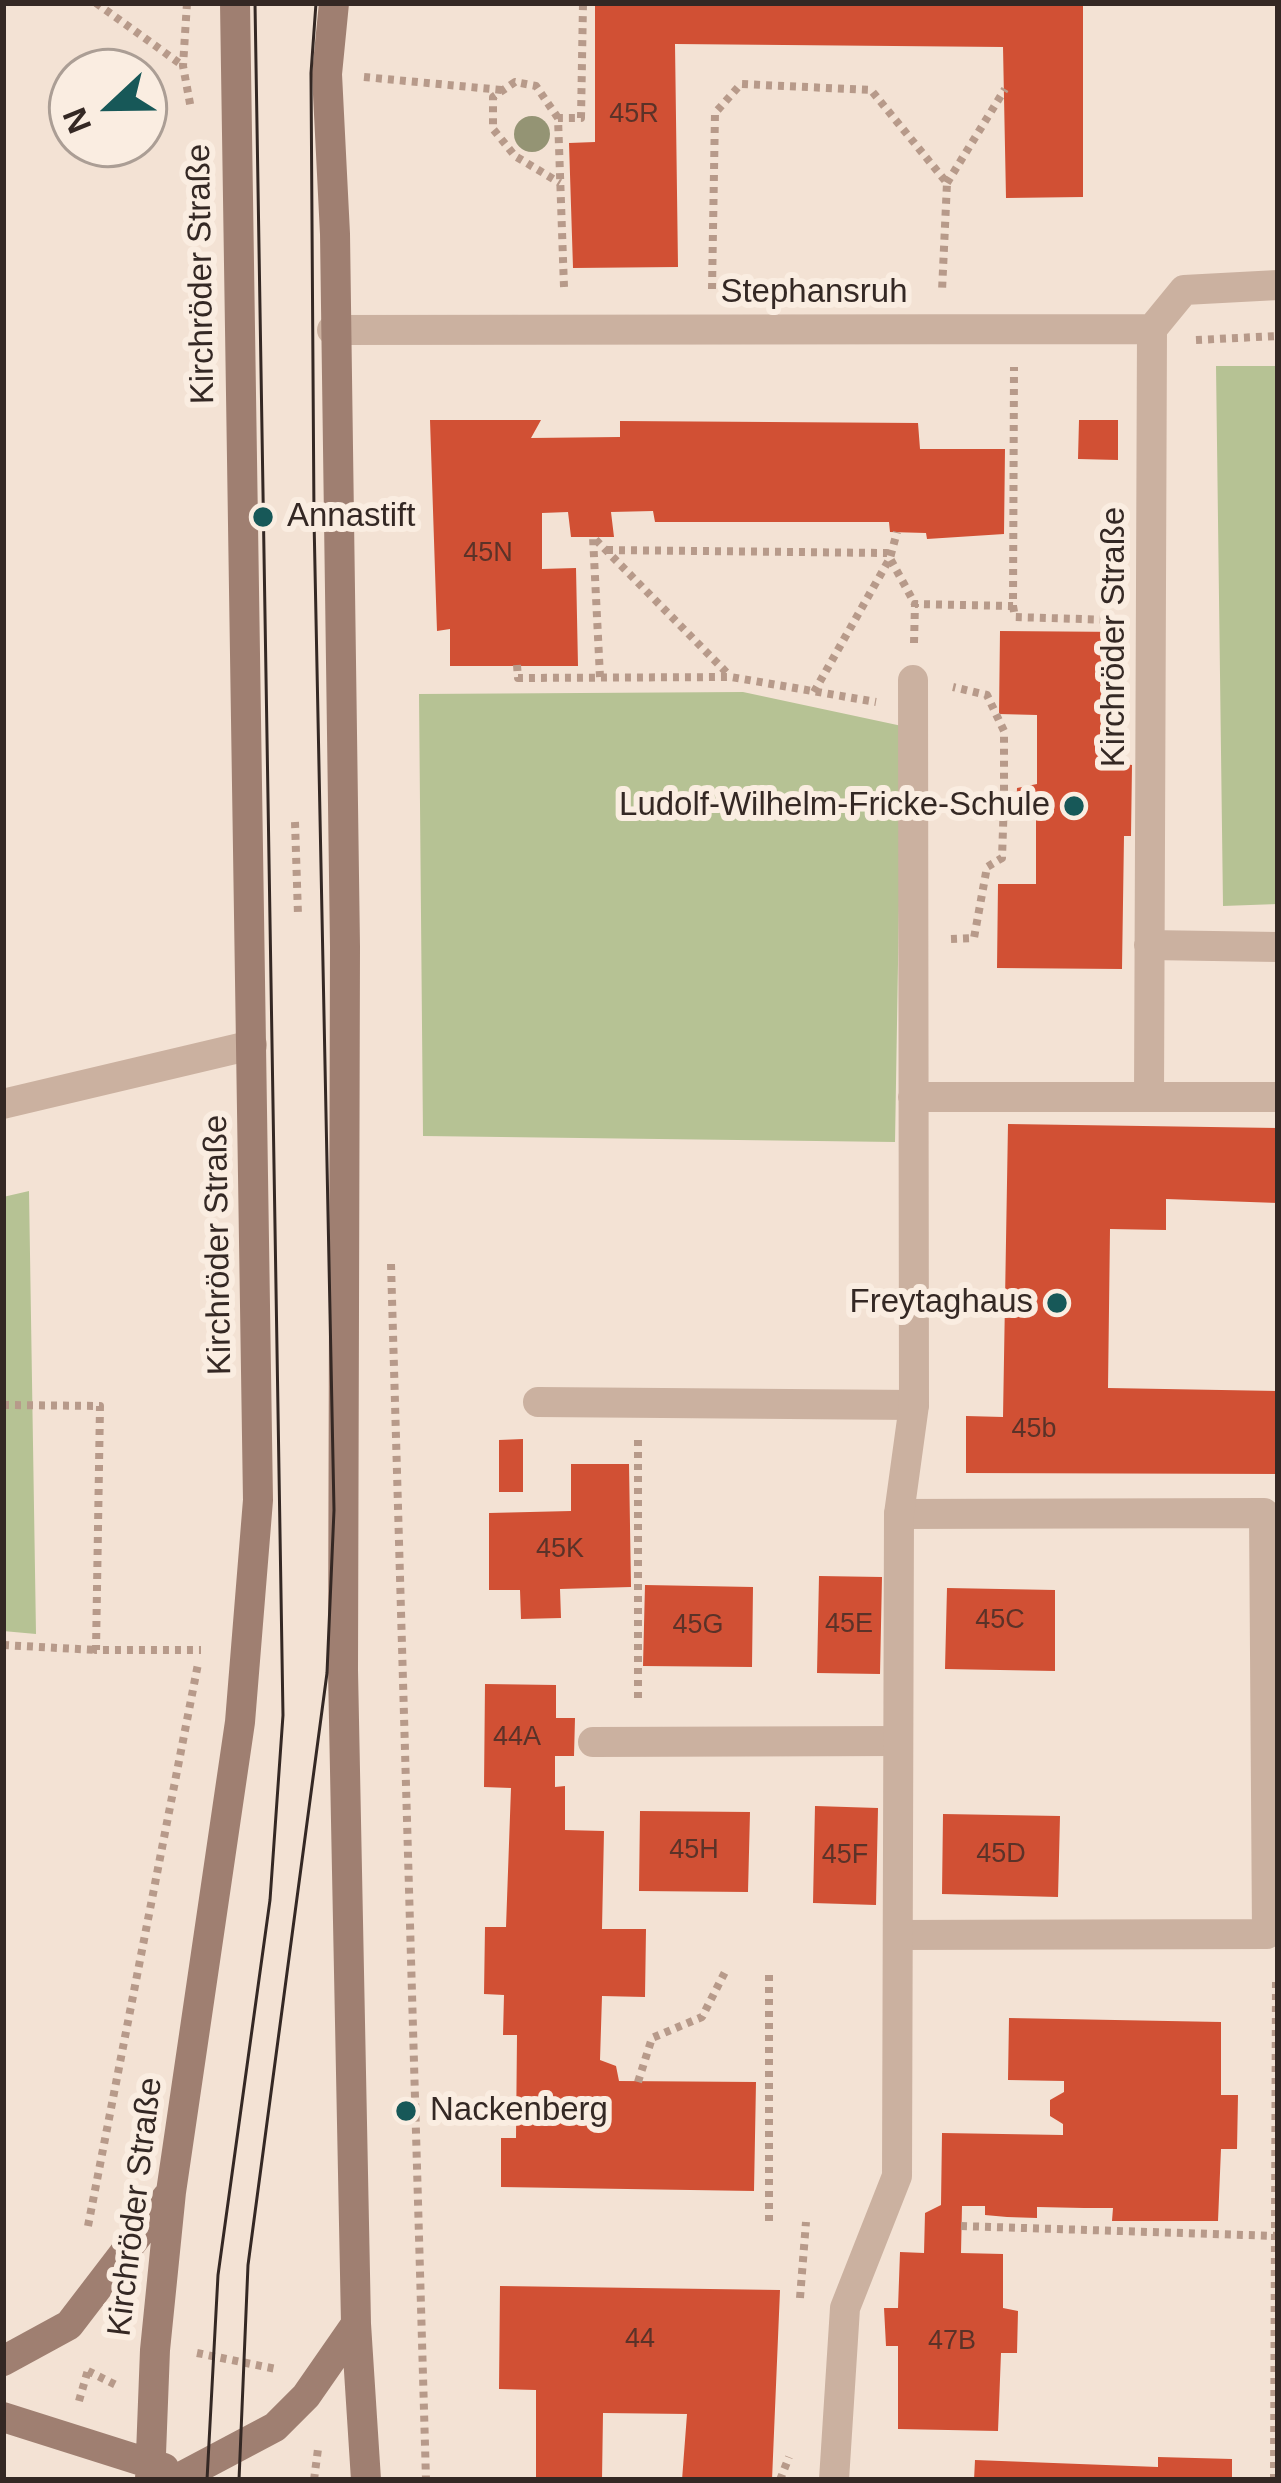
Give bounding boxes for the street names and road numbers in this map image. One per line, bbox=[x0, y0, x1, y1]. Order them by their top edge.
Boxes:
street label: Kirchröder Straße bbox=[180, 143, 224, 405]
street label: Stephansruh bbox=[720, 273, 908, 313]
street label: Kirchröder Straße bbox=[1095, 507, 1135, 767]
street label: Kirchröder Straße bbox=[197, 1114, 241, 1376]
street label: Kirchröder Straße bbox=[100, 2075, 172, 2339]

